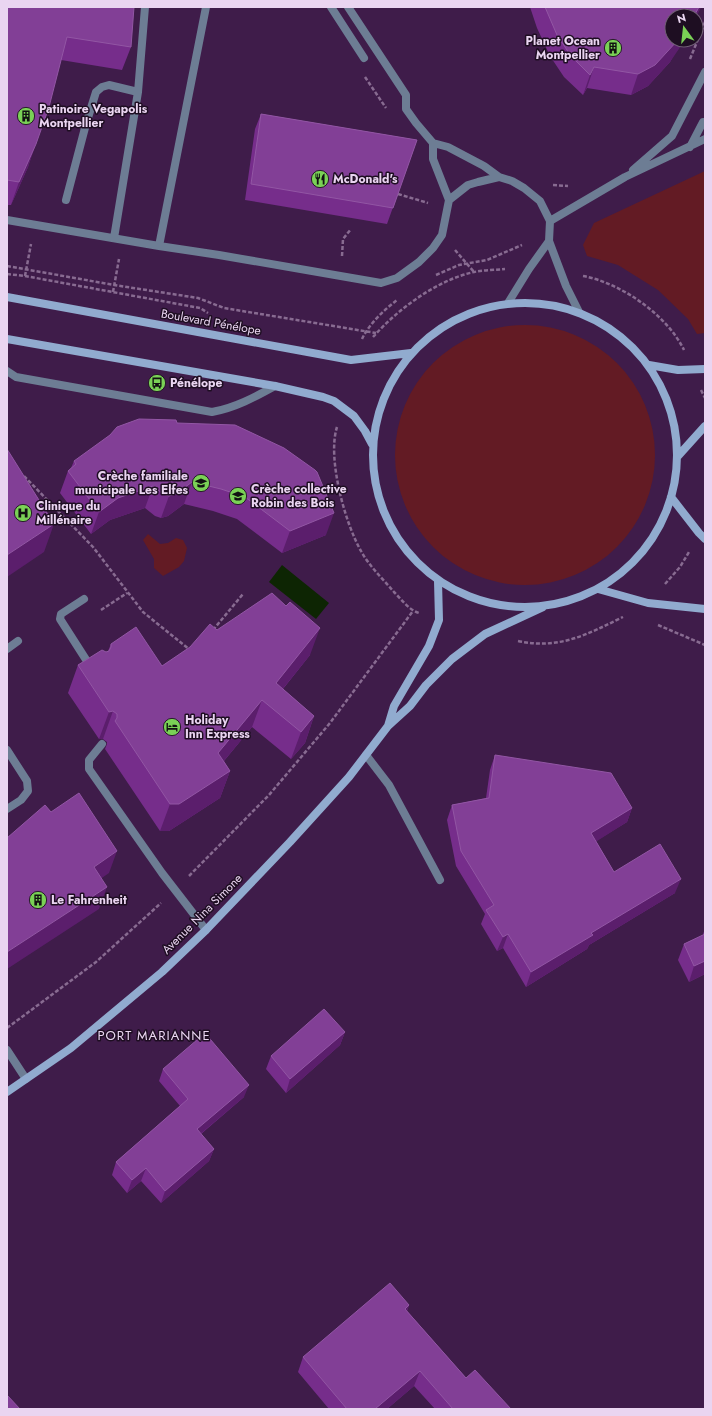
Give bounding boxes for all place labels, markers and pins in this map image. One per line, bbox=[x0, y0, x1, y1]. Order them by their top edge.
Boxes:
place label: Planet Ocean Montpellier bbox=[526, 32, 600, 64]
building icon: Planet Ocean Montpellier bbox=[603, 38, 623, 58]
place label: Patinoire Vegapolis Montpellier bbox=[39, 100, 148, 132]
building icon: Patinoire Vegapolis Montpellier bbox=[16, 106, 36, 126]
restaurant icon: McDonald's bbox=[310, 169, 330, 189]
place label: McDonald's bbox=[333, 170, 398, 188]
bus stop icon: Pénélope bbox=[147, 373, 167, 393]
place label: Pénélope bbox=[170, 374, 222, 392]
place label: Crèche familiale municipale Les Elfes bbox=[75, 467, 189, 499]
school or university icon: Crèche familiale municipale Les Elfes bbox=[191, 473, 211, 493]
place label: Crèche collective Robin des Bois bbox=[251, 480, 347, 512]
school or university icon: Crèche collective Robin des Bois bbox=[228, 486, 248, 506]
place label: Clinique du Millénaire bbox=[36, 497, 100, 529]
hospital icon: Clinique du Millénaire bbox=[13, 503, 33, 523]
place label: Holiday Inn Express bbox=[185, 711, 250, 743]
hotel icon: Holiday Inn Express bbox=[162, 717, 182, 737]
building icon: Le Fahrenheit bbox=[28, 890, 48, 910]
place label: Le Fahrenheit bbox=[51, 891, 127, 909]

